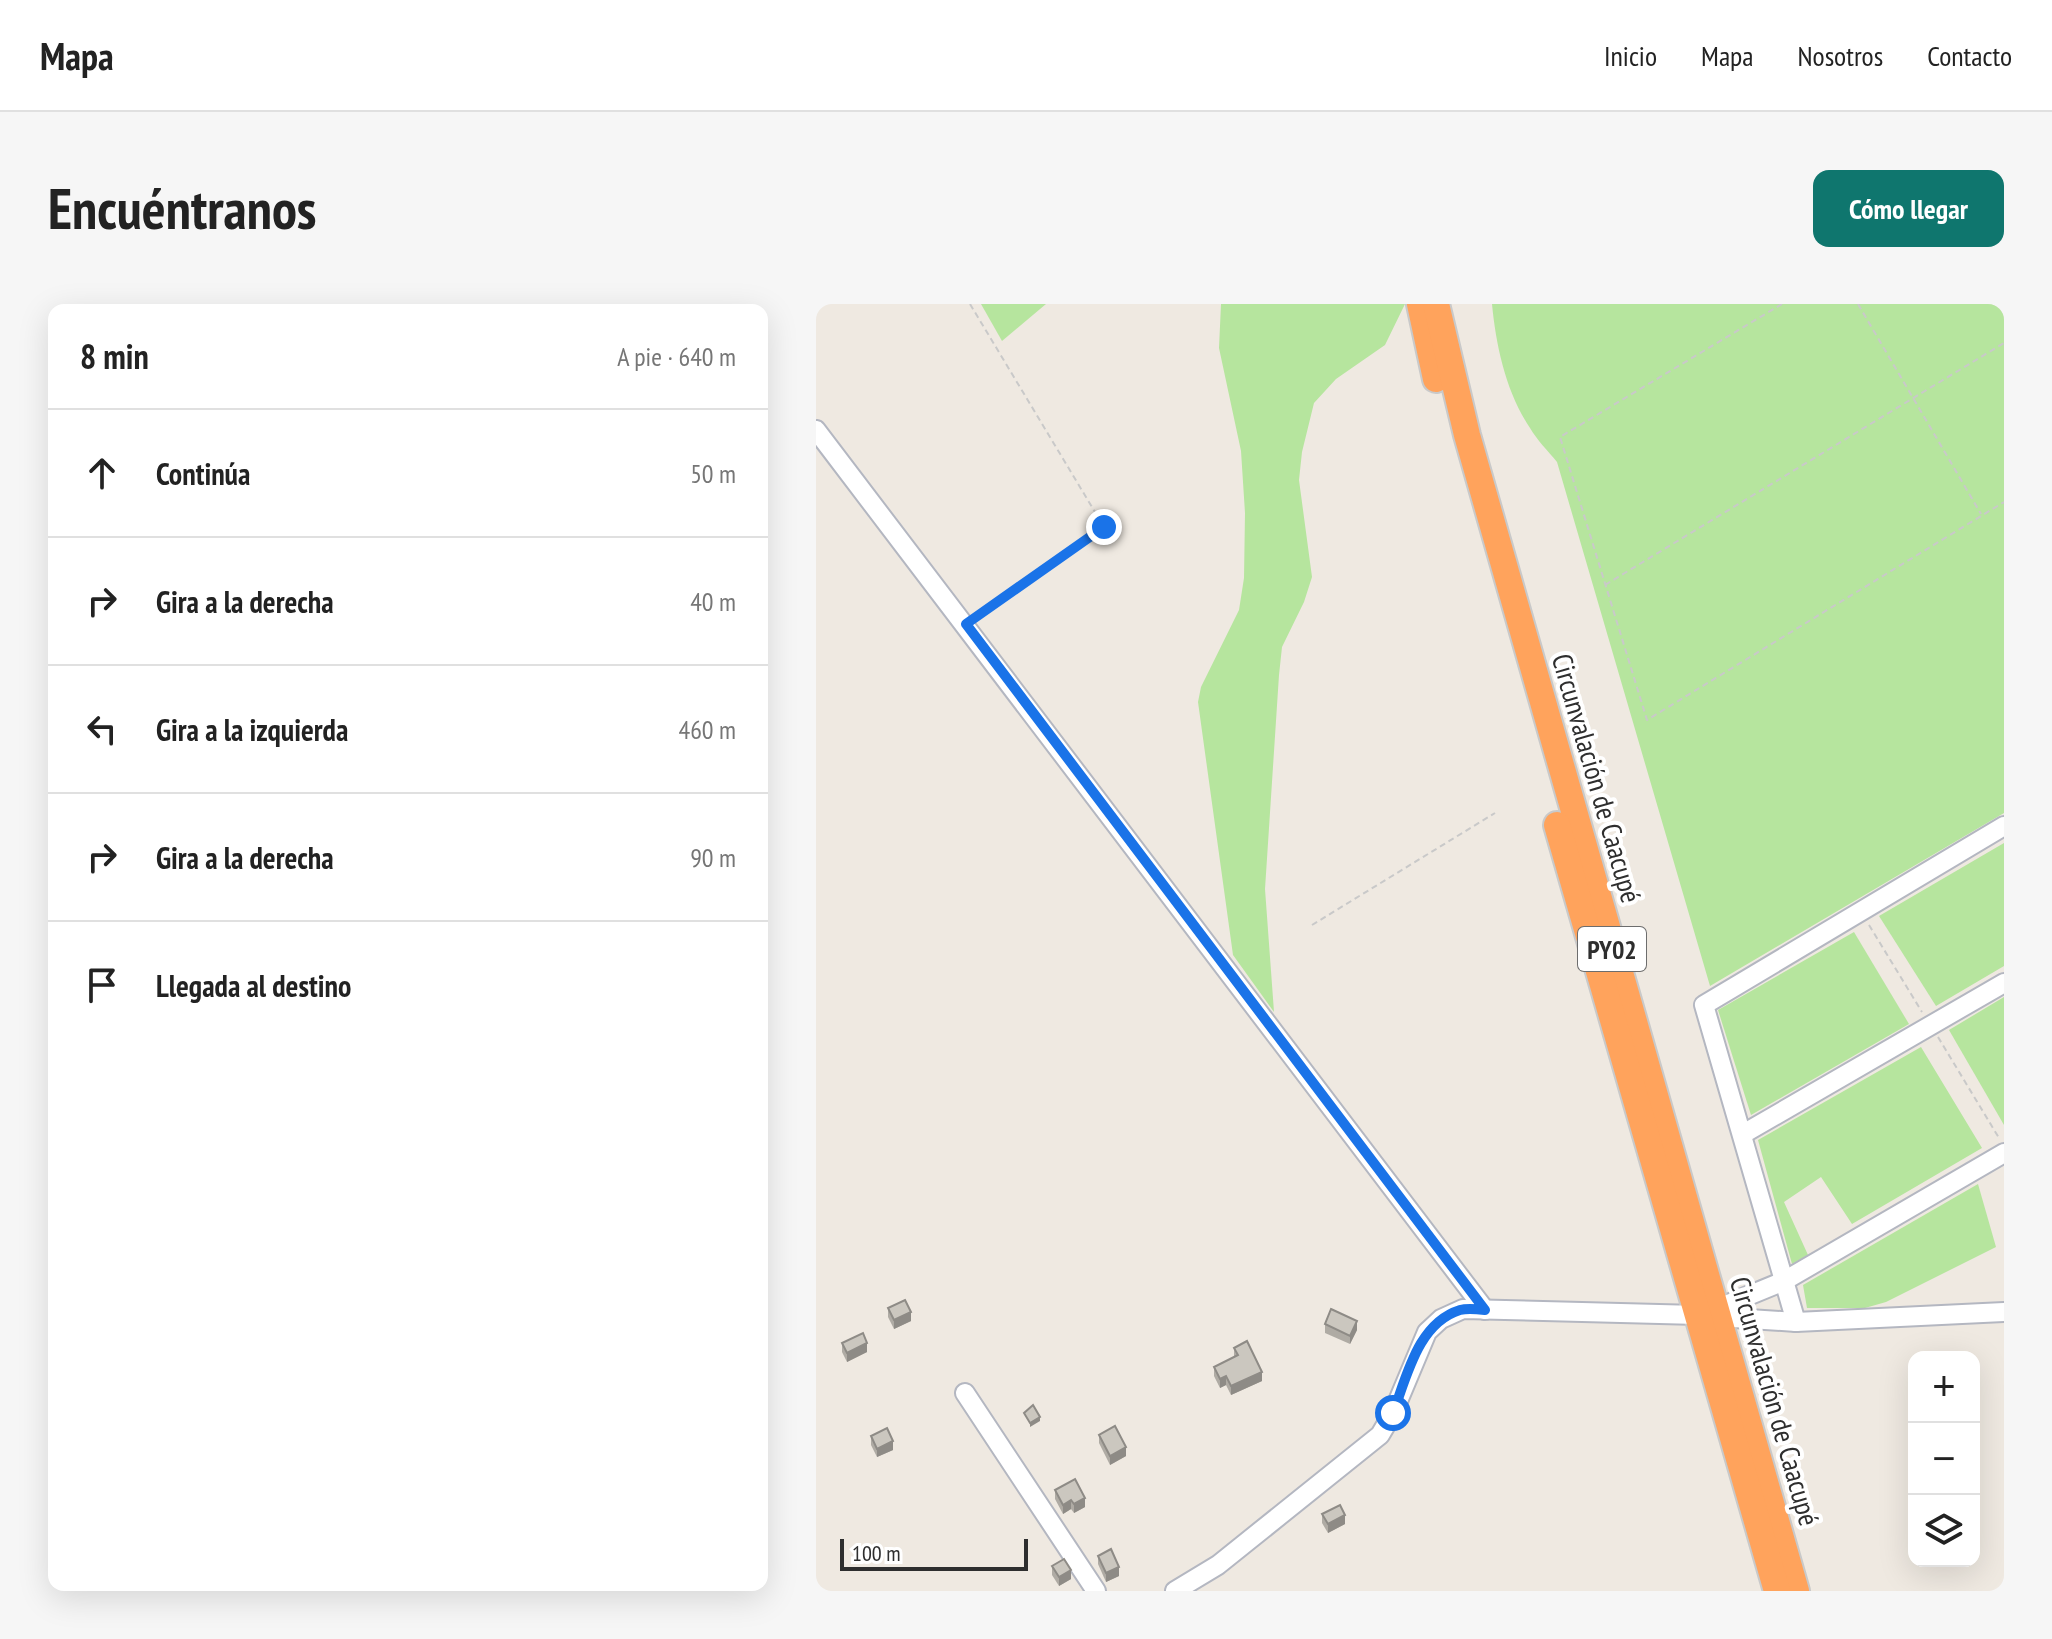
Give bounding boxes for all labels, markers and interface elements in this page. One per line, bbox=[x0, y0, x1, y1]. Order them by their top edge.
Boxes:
text: Mapa bbox=[40, 31, 114, 80]
text: Inicio bbox=[1604, 37, 1657, 74]
text: Mapa bbox=[1701, 37, 1753, 74]
text: Nosotros bbox=[1797, 37, 1883, 74]
text: Contacto bbox=[1927, 37, 2012, 74]
button: Cómo llegar bbox=[1813, 170, 2004, 247]
text: Encuéntranos bbox=[48, 172, 316, 244]
text: 8 min bbox=[80, 334, 149, 378]
text: A pie · 640 m bbox=[617, 340, 736, 373]
icon: ahead bbox=[80, 451, 124, 495]
text: Continúa bbox=[156, 454, 250, 493]
text: 50 m bbox=[690, 457, 736, 490]
route end bbox=[1086, 509, 1122, 545]
icon: right bbox=[80, 579, 124, 623]
text: Gira a la derecha bbox=[156, 582, 334, 621]
text: 40 m bbox=[690, 585, 736, 618]
street label: Circunvalación de Caacupé bbox=[1544, 649, 1650, 907]
icon: left bbox=[80, 707, 124, 751]
text: Gira a la izquierda bbox=[156, 710, 348, 749]
text: 460 m bbox=[678, 713, 736, 746]
icon: right bbox=[80, 835, 124, 879]
text: Gira a la derecha bbox=[156, 838, 334, 877]
text: 90 m bbox=[690, 841, 736, 874]
road number: PY02 bbox=[1578, 927, 1646, 971]
icon: arrive bbox=[80, 963, 124, 1007]
text: Llegada al destino bbox=[156, 966, 351, 1005]
street label: Circunvalación de Caacupé bbox=[1722, 1272, 1828, 1530]
map controls bbox=[1908, 1351, 1980, 1567]
button: + bbox=[1908, 1351, 1980, 1423]
route start bbox=[1375, 1395, 1411, 1431]
button: − bbox=[1908, 1423, 1980, 1495]
button: layers bbox=[1908, 1495, 1980, 1567]
scale bar bbox=[840, 1535, 1028, 1571]
text: 100 m bbox=[852, 1539, 901, 1567]

